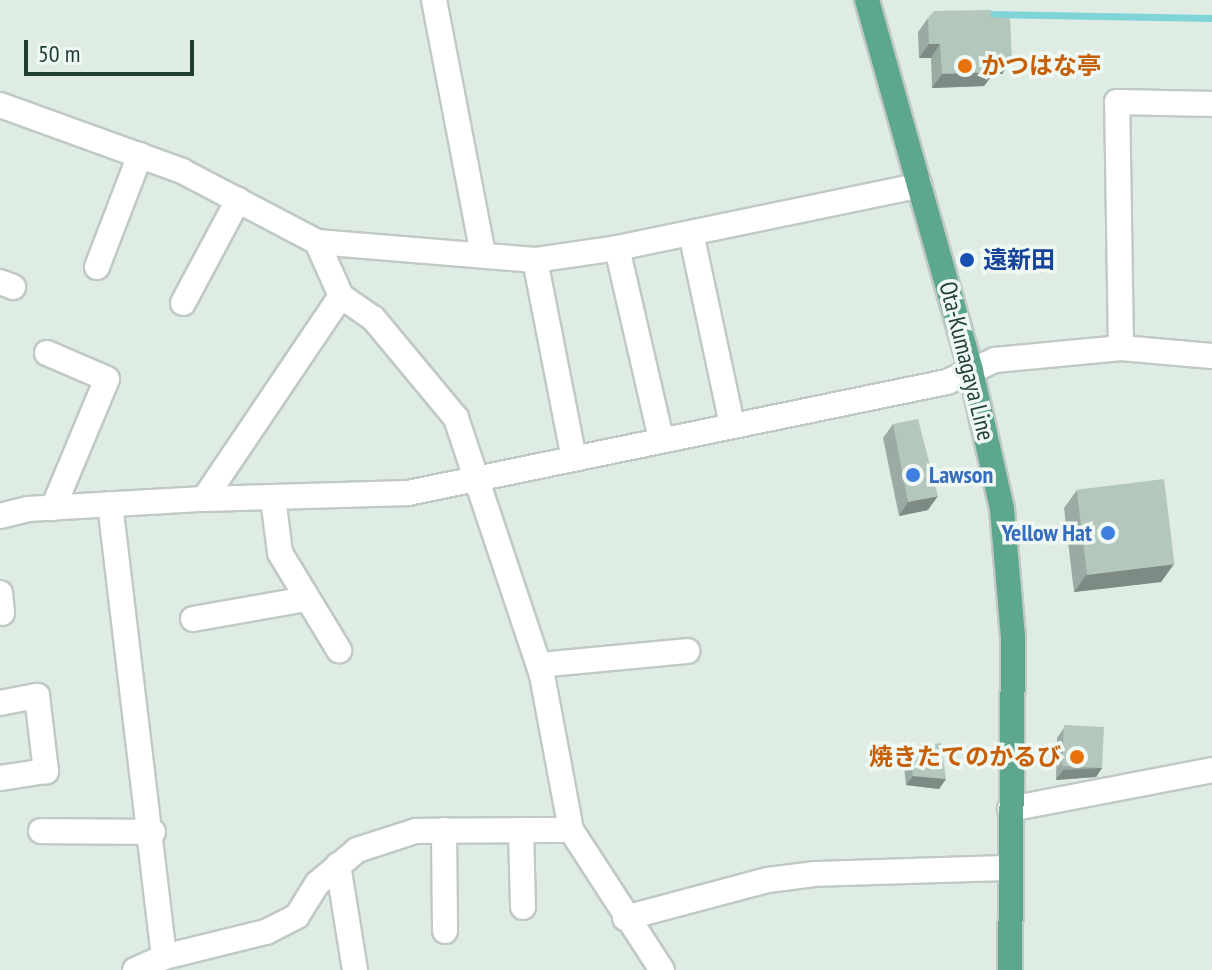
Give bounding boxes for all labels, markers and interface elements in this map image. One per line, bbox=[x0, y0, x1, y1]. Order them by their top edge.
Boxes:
scale bar bbox=[28, 24, 198, 74]
text: 50 m bbox=[38, 38, 80, 69]
place label: かつはな亭 bbox=[981, 52, 1101, 80]
marker: かつはな亭 bbox=[956, 57, 974, 75]
place label: 遠新田 bbox=[983, 246, 1055, 274]
marker: 遠新田 bbox=[958, 251, 976, 269]
street label: Ota-Kumagaya Line bbox=[933, 279, 1001, 443]
place label: Lawson bbox=[929, 461, 993, 489]
marker: Lawson bbox=[904, 466, 922, 484]
place label: Yellow Hat bbox=[1001, 519, 1092, 547]
marker: Yellow Hat bbox=[1099, 524, 1117, 542]
place label: 焼きたてのかるび bbox=[869, 743, 1061, 771]
marker: 焼きたてのかるび bbox=[1068, 748, 1086, 766]

